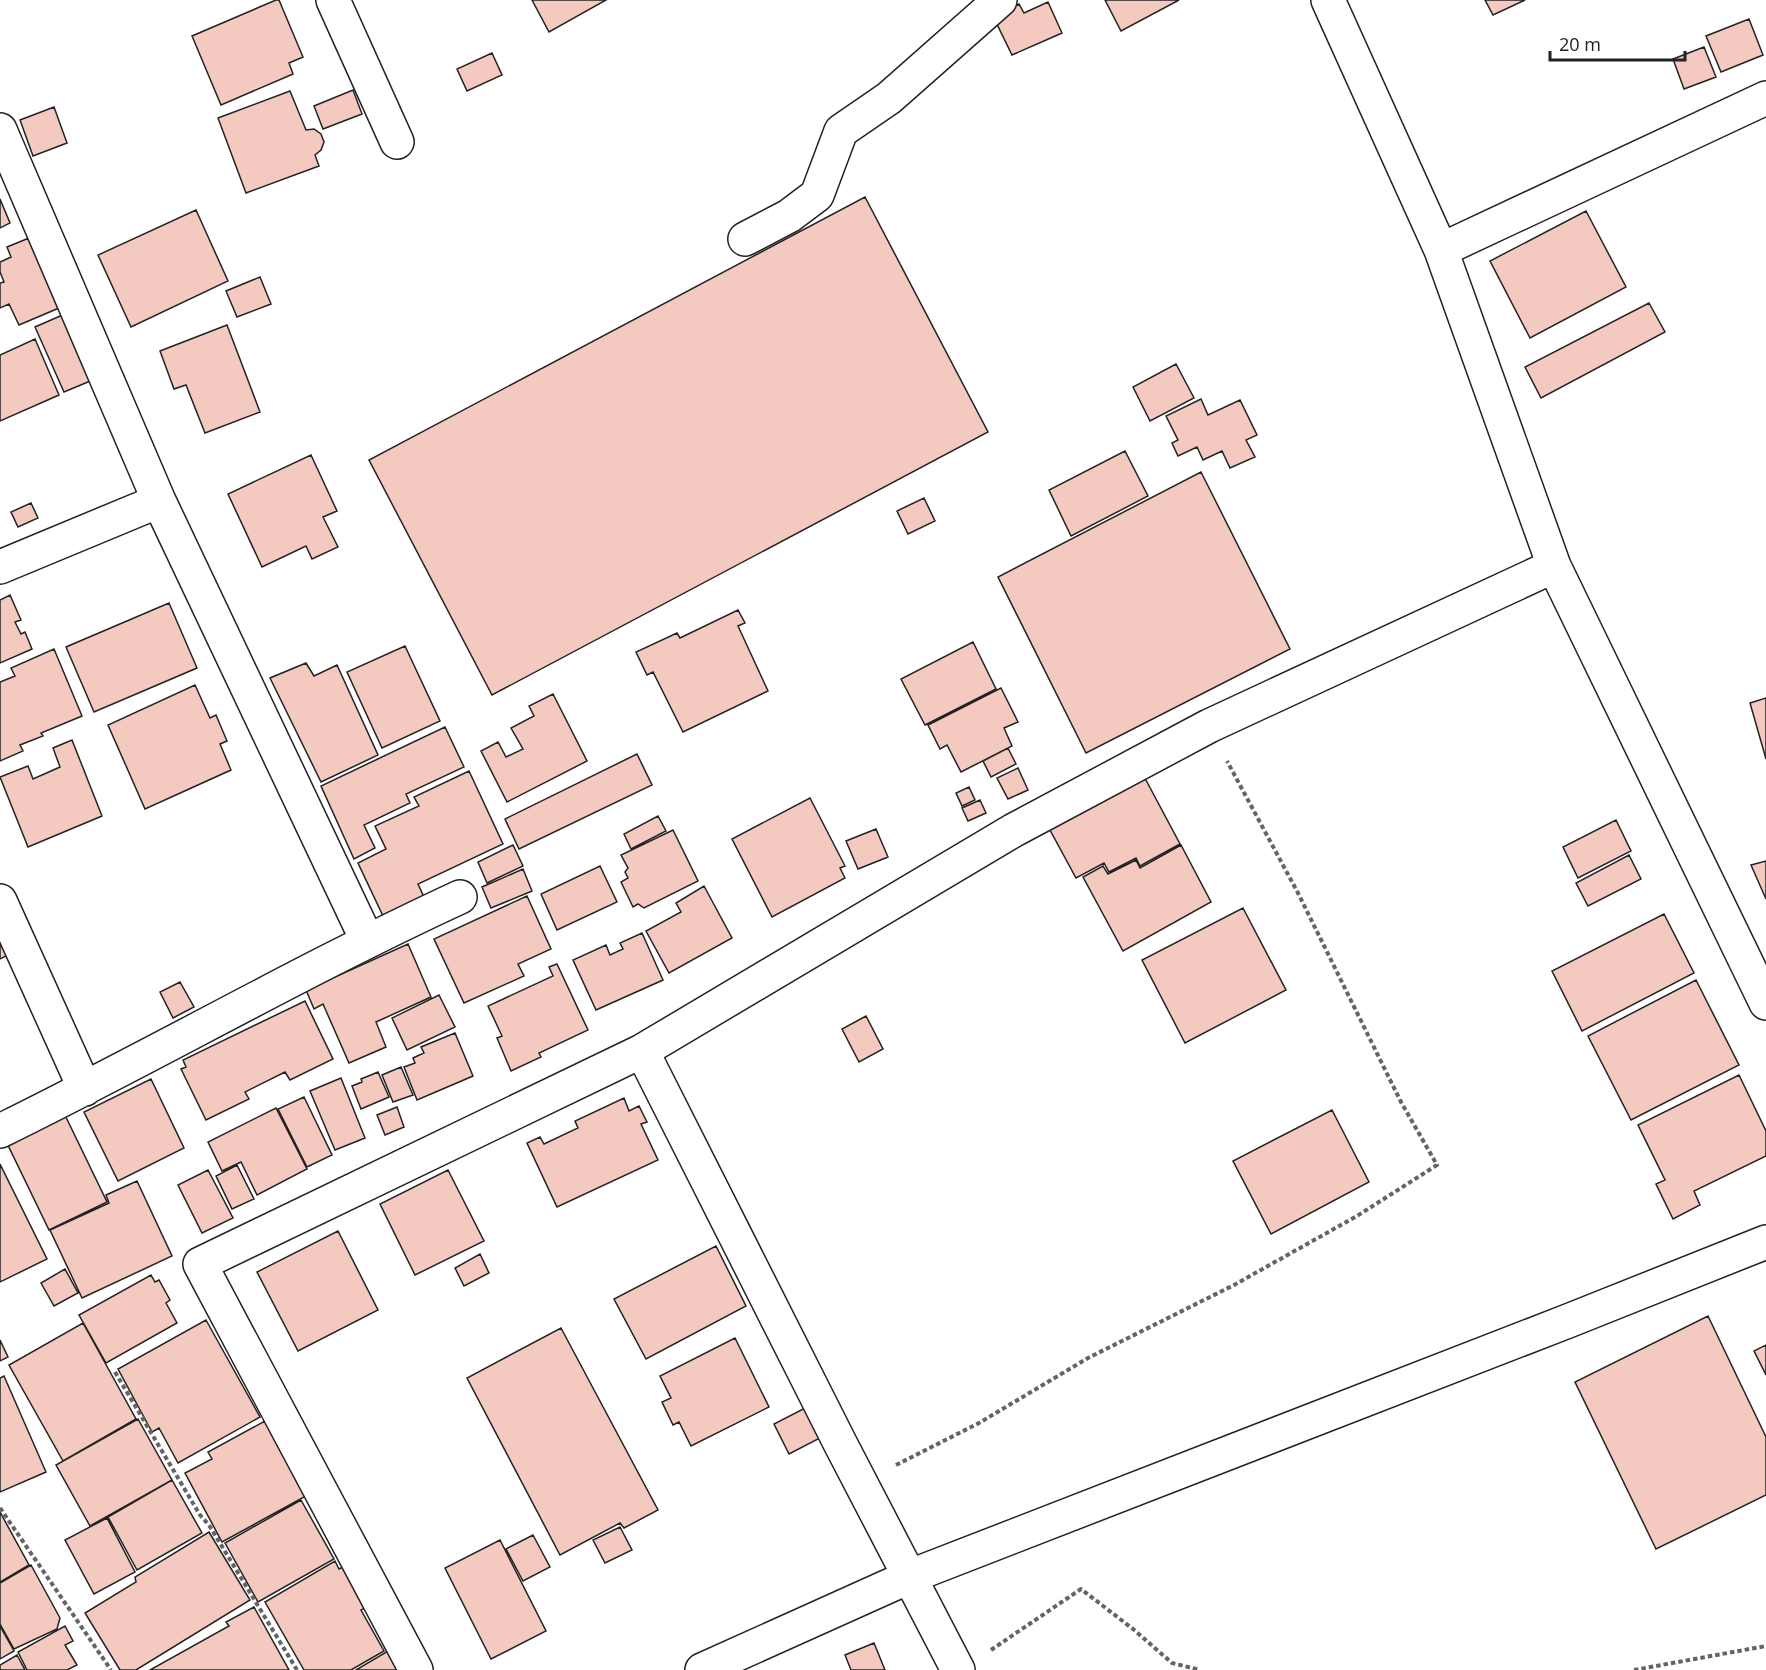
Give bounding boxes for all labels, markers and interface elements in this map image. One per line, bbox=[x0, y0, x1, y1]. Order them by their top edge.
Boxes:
scale bar bbox=[1550, 24, 1685, 62]
text: 20 m bbox=[1559, 32, 1601, 56]

